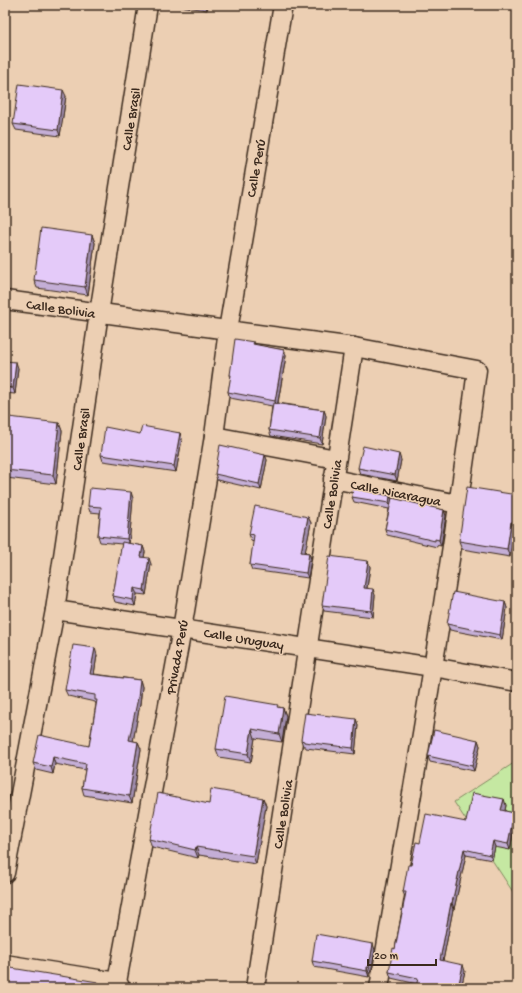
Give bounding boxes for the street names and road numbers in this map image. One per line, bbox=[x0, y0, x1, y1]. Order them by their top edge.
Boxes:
street label: Calle Brasil bbox=[119, 87, 146, 152]
street label: Calle Perú bbox=[244, 138, 271, 199]
street label: Calle Bolivia bbox=[25, 297, 98, 324]
street label: Calle Brasil bbox=[70, 407, 95, 472]
street label: Calle Bolivia bbox=[320, 457, 347, 530]
street label: Calle Nicaragua bbox=[349, 477, 443, 512]
street label: Privada Perú bbox=[163, 618, 193, 697]
street label: Calle Uruguay bbox=[202, 626, 285, 655]
street label: Calle Bolivia bbox=[271, 777, 298, 850]

